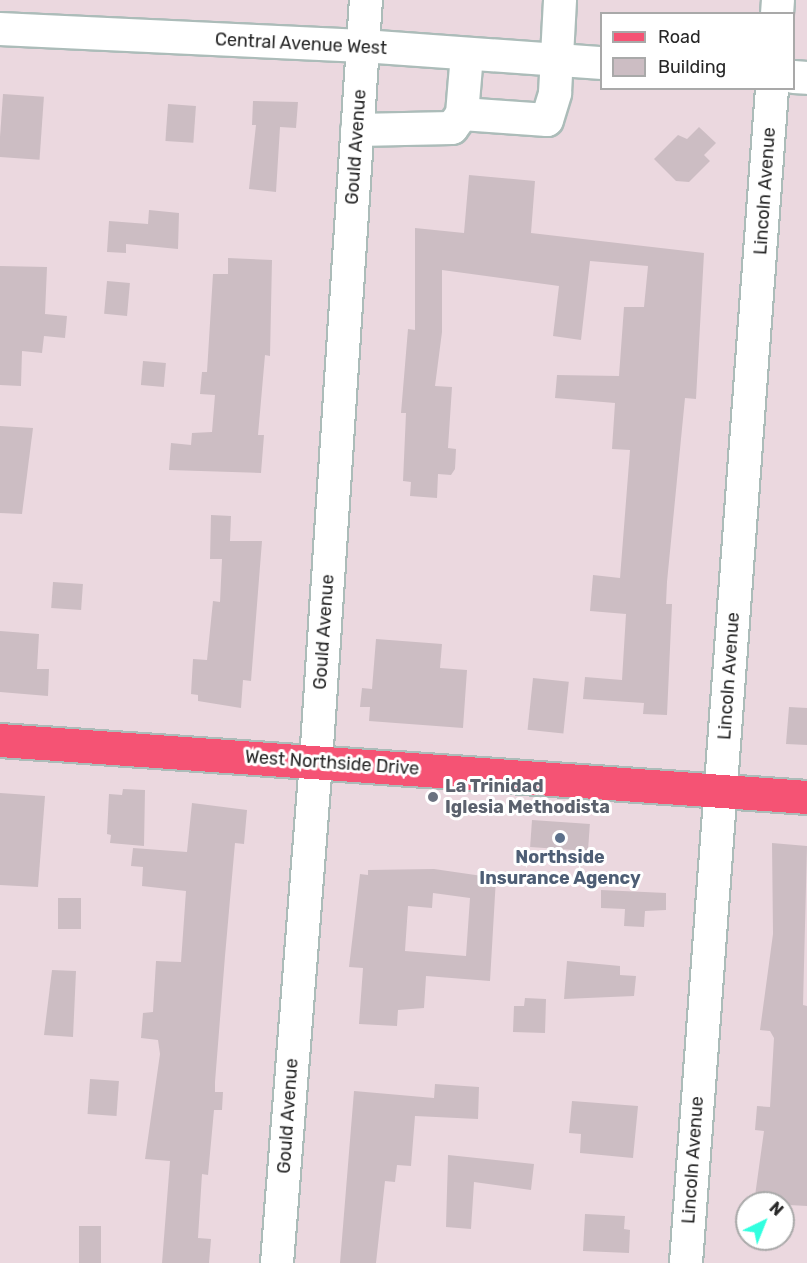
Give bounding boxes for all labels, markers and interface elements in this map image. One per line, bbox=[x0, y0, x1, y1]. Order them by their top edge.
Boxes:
legend bbox=[600, 12, 795, 90]
text: Road bbox=[658, 26, 701, 48]
street label: Central Avenue West bbox=[214, 29, 388, 59]
text: Building bbox=[658, 56, 726, 78]
street label: Gould Avenue bbox=[341, 88, 371, 206]
street label: Lincoln Avenue bbox=[750, 126, 780, 256]
street label: Gould Avenue bbox=[309, 573, 339, 691]
street label: Lincoln Avenue bbox=[714, 611, 744, 741]
street label: West Northside Drive bbox=[244, 746, 420, 780]
place label: La Trinidad Iglesia Methodista bbox=[445, 776, 610, 818]
marker: La Trinidad Iglesia Methodista bbox=[426, 790, 440, 804]
marker: Northside Insurance Agency bbox=[553, 831, 567, 845]
place label: Northside Insurance Agency bbox=[479, 847, 641, 890]
street label: Gould Avenue bbox=[273, 1057, 303, 1175]
street label: Lincoln Avenue bbox=[678, 1095, 708, 1225]
north arrow bbox=[735, 1191, 795, 1251]
text: N bbox=[766, 1198, 787, 1220]

